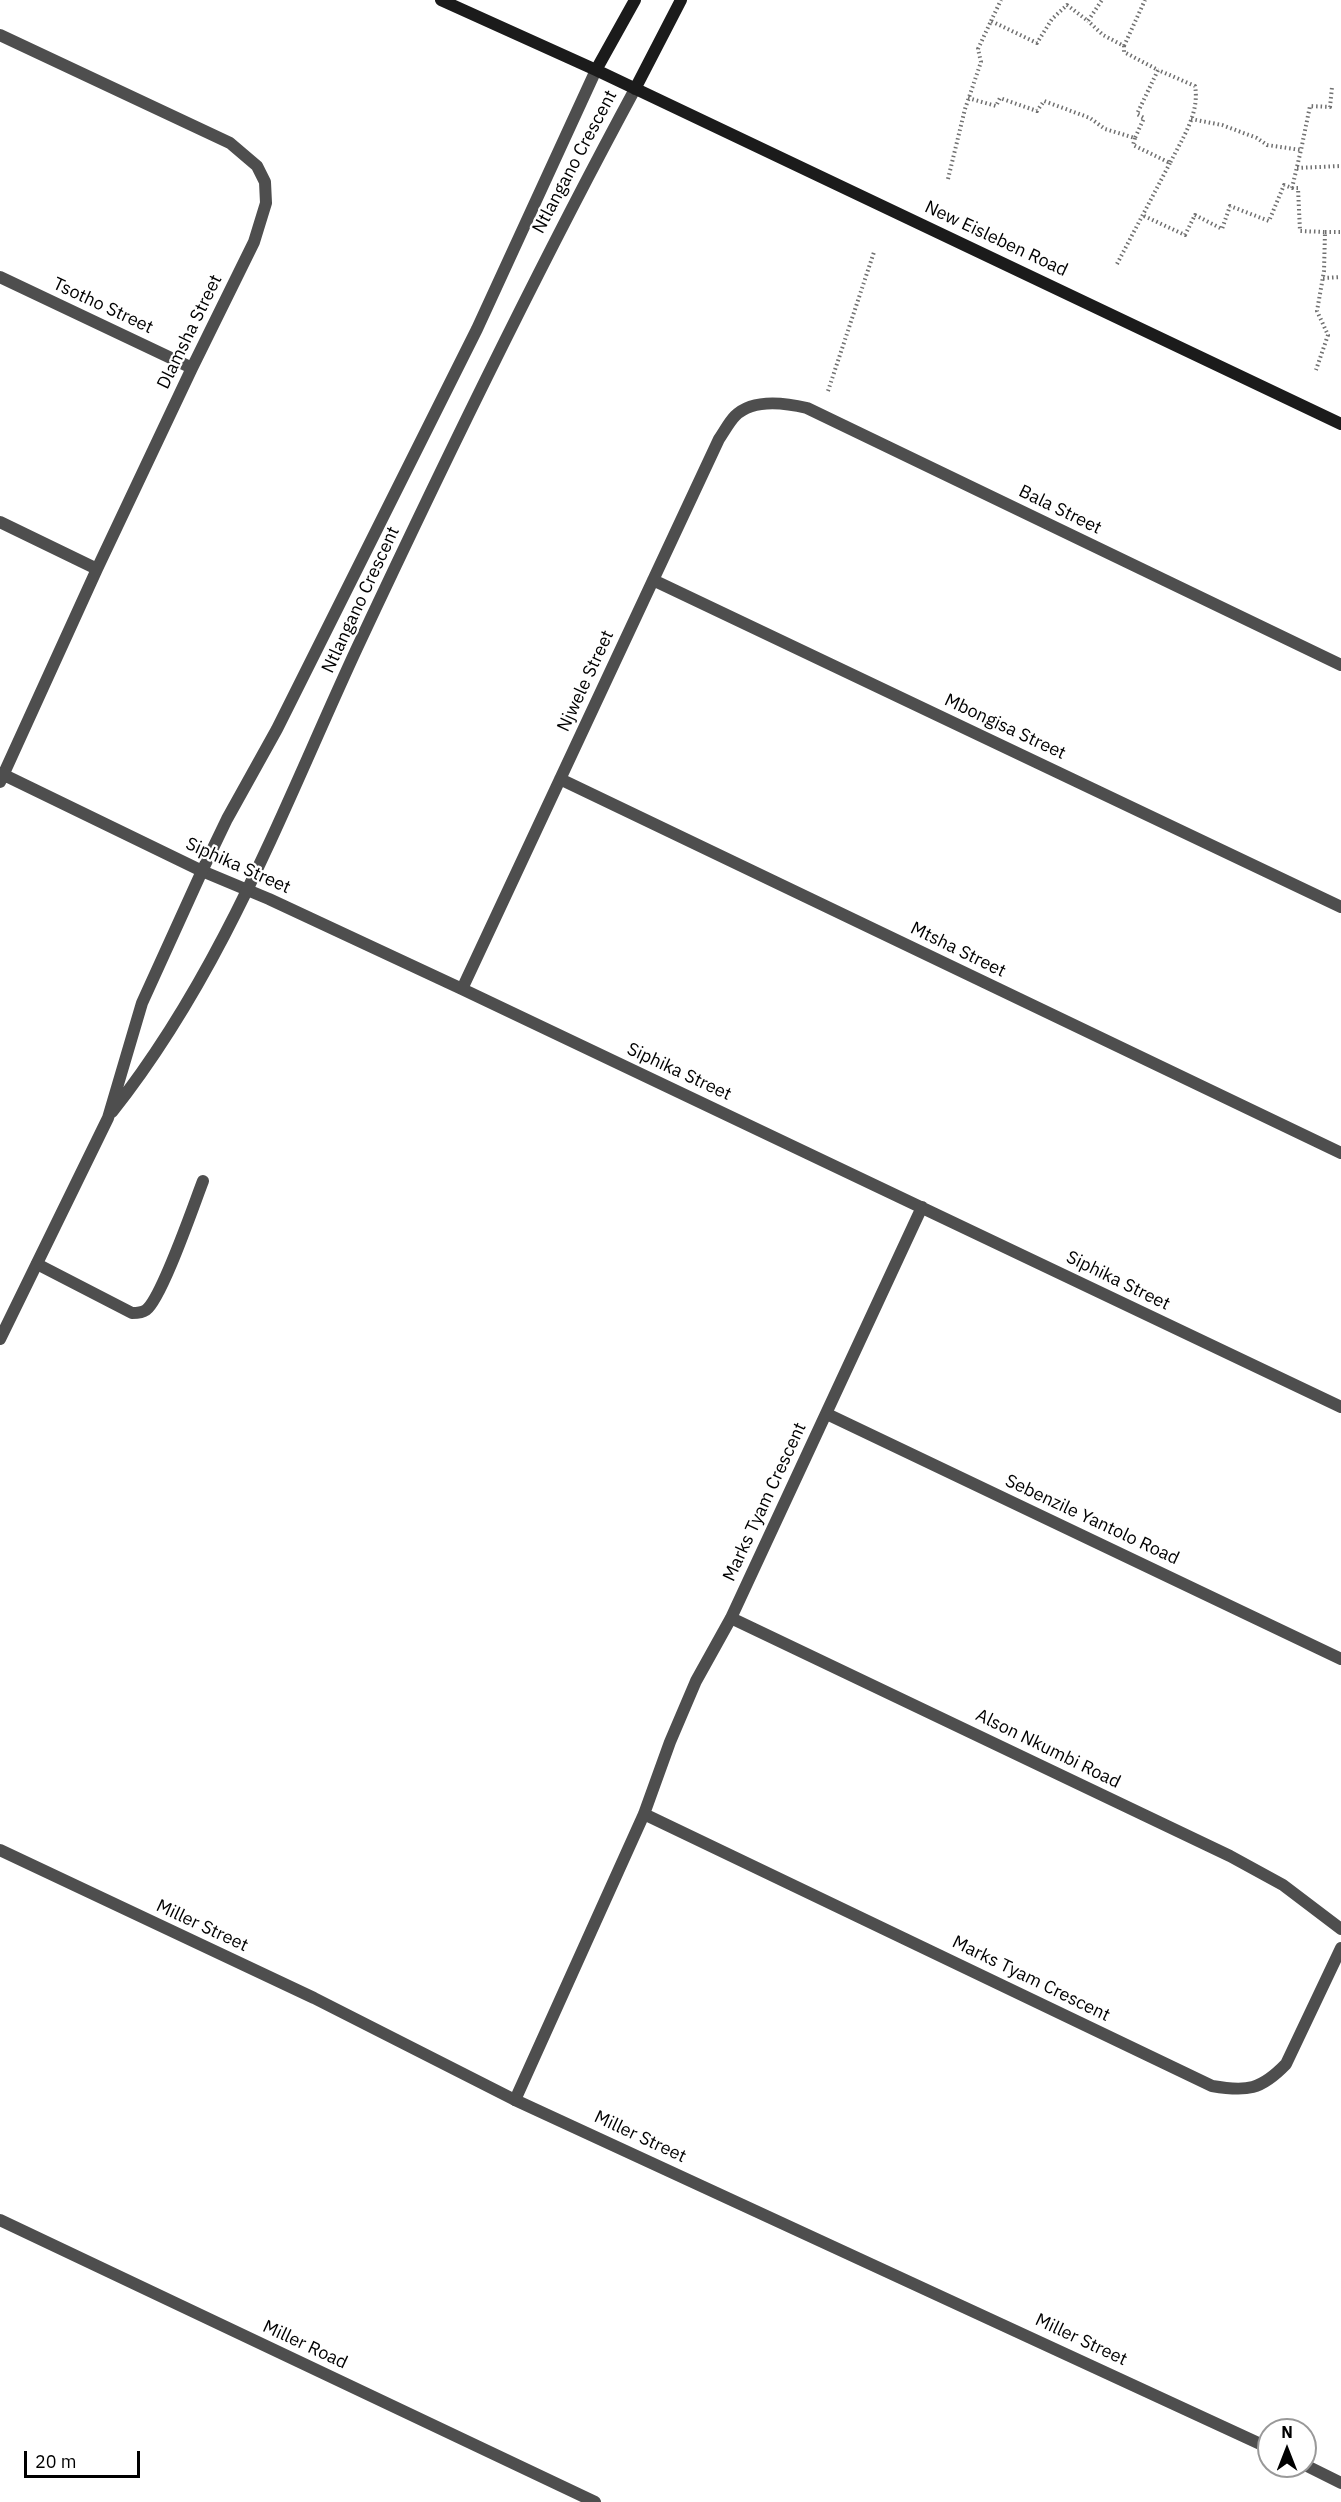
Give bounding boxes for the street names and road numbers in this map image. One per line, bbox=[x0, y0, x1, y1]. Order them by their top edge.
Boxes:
street label: Ntlangano Crescent bbox=[528, 87, 622, 237]
street label: New Eisleben Road bbox=[921, 196, 1071, 282]
street label: Dlamsha Street bbox=[153, 271, 227, 393]
street label: Tsotho Street bbox=[49, 273, 157, 339]
street label: Bala Street bbox=[1015, 481, 1105, 539]
street label: Ntlangano Crescent bbox=[318, 523, 404, 677]
street label: Njwele Street bbox=[553, 627, 619, 735]
street label: Mbongisa Street bbox=[941, 689, 1069, 765]
street label: Siphika Street bbox=[182, 833, 294, 899]
street label: Mtsha Street bbox=[907, 918, 1009, 982]
street label: Siphika Street bbox=[623, 1038, 735, 1106]
street label: Siphika Street bbox=[1063, 1247, 1173, 1315]
street label: Marks Tyam Crescent bbox=[719, 1419, 811, 1585]
street label: Sebenzile Yantolo Road bbox=[1002, 1470, 1182, 1570]
street label: Alson Nkumbi Road bbox=[972, 1705, 1124, 1793]
street label: Miller Street bbox=[153, 1895, 251, 1957]
street label: Marks Tyam Crescent bbox=[949, 1931, 1113, 2027]
street label: Miller Street bbox=[591, 2106, 689, 2168]
street label: Miller Street bbox=[1032, 2309, 1130, 2371]
street label: Miller Road bbox=[259, 2316, 351, 2374]

